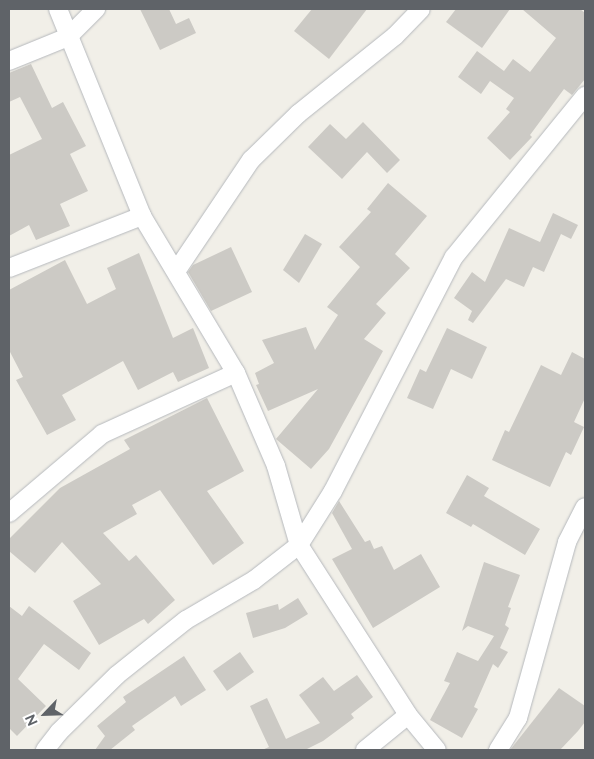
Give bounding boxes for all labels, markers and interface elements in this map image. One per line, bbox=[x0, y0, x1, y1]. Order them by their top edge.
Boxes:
north arrow bbox=[20, 689, 70, 739]
text: N bbox=[22, 712, 41, 728]

